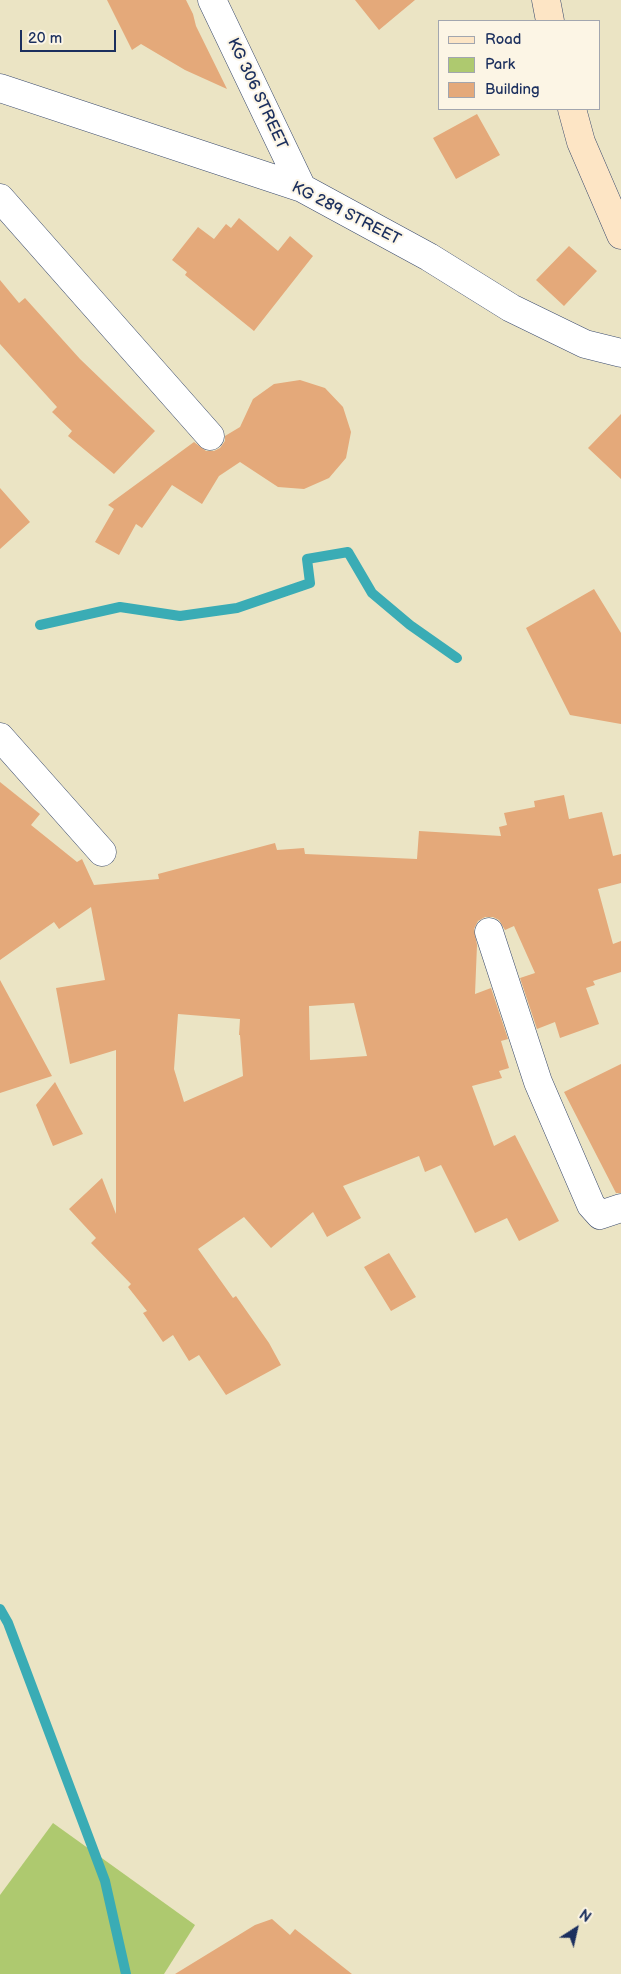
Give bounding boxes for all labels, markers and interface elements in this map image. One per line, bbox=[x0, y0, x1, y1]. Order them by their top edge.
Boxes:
scale bar bbox=[22, 20, 119, 52]
legend bbox=[438, 20, 601, 110]
text: 20 m bbox=[28, 29, 62, 48]
text: Road bbox=[485, 30, 521, 49]
street label: KG 306 STREET bbox=[223, 35, 291, 153]
text: Park bbox=[485, 55, 515, 74]
text: Building bbox=[485, 80, 540, 99]
street label: KG 289 STREET bbox=[288, 178, 404, 250]
north arrow bbox=[551, 1904, 601, 1954]
text: N bbox=[576, 1906, 594, 1926]

